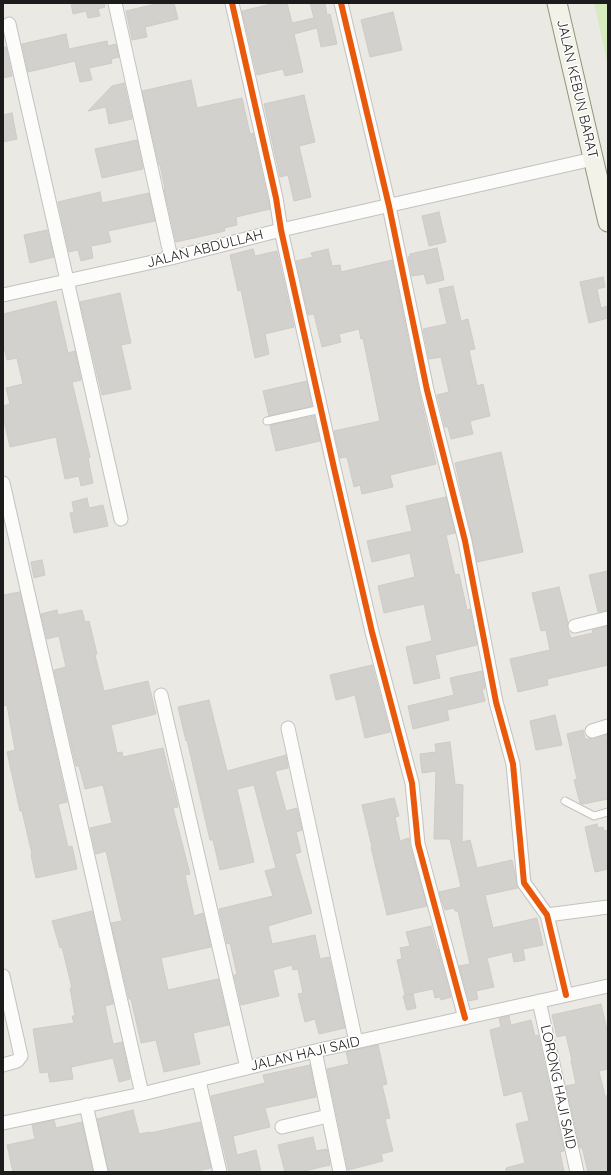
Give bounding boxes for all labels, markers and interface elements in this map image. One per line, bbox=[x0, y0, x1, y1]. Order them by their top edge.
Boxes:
street label: JALAN KEBUN BARAT bbox=[553, 18, 601, 160]
street label: JALAN ABDULLAH bbox=[145, 226, 265, 272]
street label: LORONG HAJI SAID bbox=[537, 1023, 579, 1151]
street label: JALAN HAJI SAID bbox=[248, 1033, 362, 1075]

